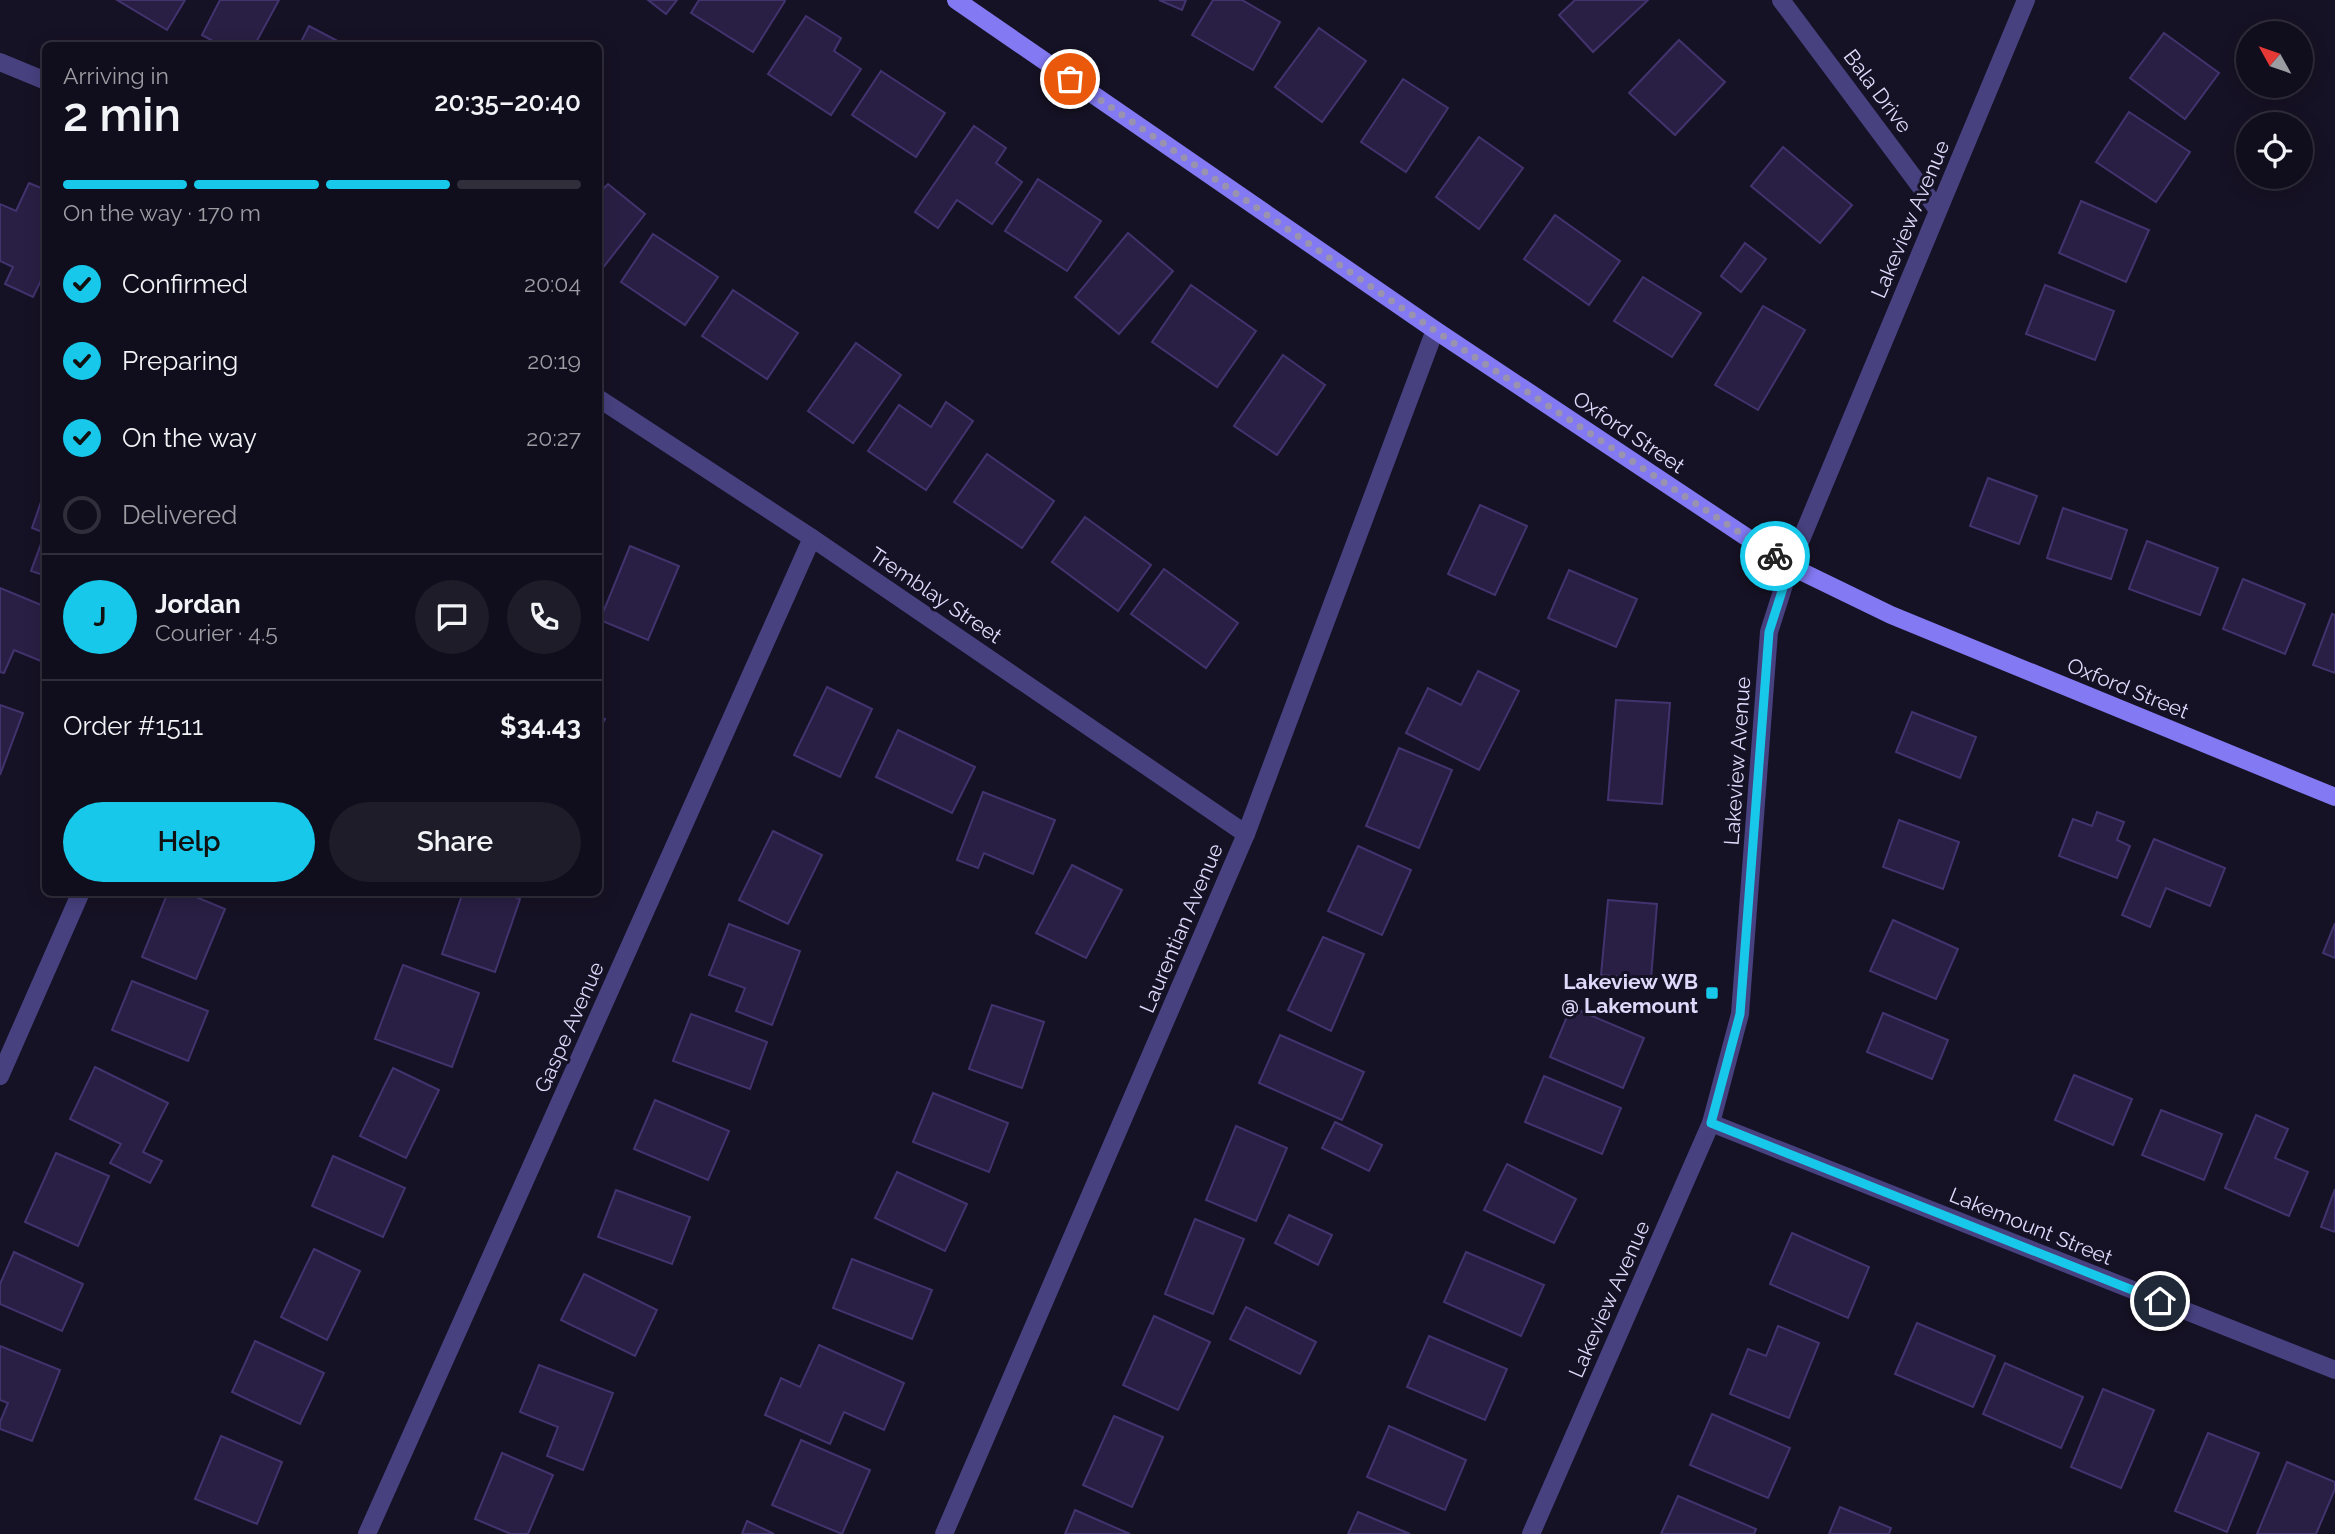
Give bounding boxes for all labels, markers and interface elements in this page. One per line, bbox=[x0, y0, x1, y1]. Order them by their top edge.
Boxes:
north arrow bbox=[2236, 21, 2314, 98]
map controls bbox=[2236, 21, 2313, 189]
street label: Bala Drive bbox=[1839, 44, 1917, 138]
pin bbox=[1040, 49, 1100, 109]
icon: bag bbox=[1051, 60, 1089, 98]
text: Arriving in bbox=[63, 62, 169, 89]
text: 20:35–20:40 bbox=[434, 87, 581, 117]
text: 2 min bbox=[63, 88, 181, 142]
button: locate bbox=[2236, 112, 2313, 189]
street label: Lakeview Avenue bbox=[1865, 136, 1955, 302]
text: On the way · 170 m bbox=[63, 199, 261, 226]
icon: check bbox=[63, 265, 101, 303]
text: Confirmed bbox=[122, 269, 248, 299]
text: 20:04 bbox=[524, 270, 581, 297]
icon: check bbox=[63, 342, 101, 380]
text: Preparing bbox=[122, 346, 238, 376]
text: 20:19 bbox=[527, 347, 581, 374]
street label: Oxford Street bbox=[1569, 386, 1689, 478]
icon: check bbox=[63, 419, 101, 457]
text: On the way bbox=[122, 423, 257, 453]
text: 20:27 bbox=[526, 424, 581, 451]
text: Delivered bbox=[122, 500, 237, 530]
courier bbox=[1740, 521, 1810, 591]
icon: bike bbox=[1756, 537, 1794, 575]
street label: Tremblay Street bbox=[865, 542, 1007, 648]
button: chat bbox=[415, 580, 489, 654]
button: phone bbox=[507, 580, 581, 654]
text: Jordan bbox=[155, 589, 241, 619]
text: J bbox=[94, 602, 106, 632]
text: Courier · 4.5 bbox=[155, 619, 278, 646]
street label: Oxford Street bbox=[2064, 652, 2192, 724]
street label: Lakeview Avenue bbox=[1719, 676, 1755, 846]
text: Order #1511 bbox=[63, 711, 203, 741]
text: $34.43 bbox=[500, 711, 581, 741]
button: Help bbox=[63, 802, 315, 882]
button: Share bbox=[329, 802, 581, 882]
street label: Laurentian Avenue bbox=[1134, 840, 1228, 1016]
street label: Gaspe Avenue bbox=[529, 958, 609, 1096]
place label: Lakeview WB @ Lakemount bbox=[1561, 969, 1698, 1018]
marker: Lakeview WB @ Lakemount bbox=[1704, 985, 1720, 1001]
street label: Lakemount Street bbox=[1946, 1182, 2116, 1270]
street label: Lakeview Avenue bbox=[1563, 1217, 1655, 1381]
pin bbox=[2130, 1271, 2190, 1331]
icon: home bbox=[2141, 1282, 2179, 1320]

